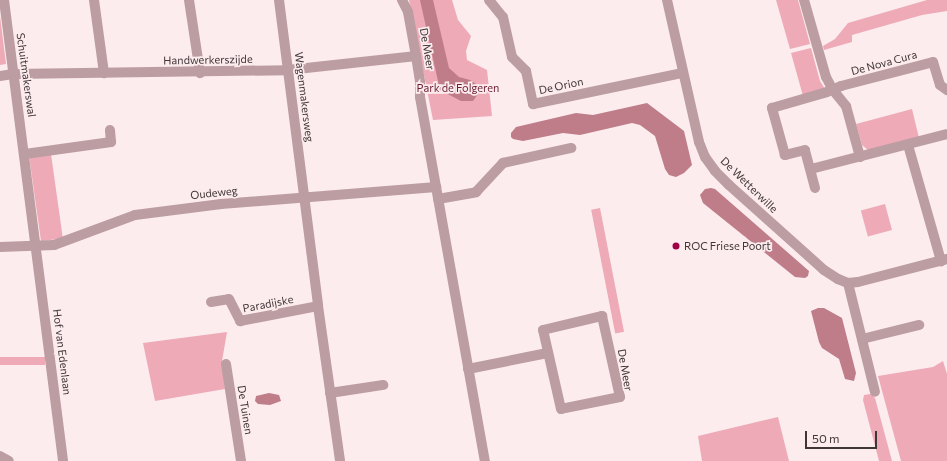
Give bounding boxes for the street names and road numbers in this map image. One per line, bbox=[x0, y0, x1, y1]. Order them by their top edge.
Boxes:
street label: De Meer bbox=[417, 27, 437, 71]
street label: Schuitmakerswal bbox=[14, 32, 38, 118]
street label: De Nova Cura bbox=[850, 48, 918, 78]
street label: Wagenmakersweg bbox=[292, 51, 316, 143]
street label: Handwerkerszijde bbox=[163, 53, 253, 67]
street label: De Orion bbox=[538, 75, 584, 97]
street label: De Wetterwille bbox=[718, 154, 780, 216]
street label: Oudeweg bbox=[190, 184, 238, 202]
street label: Paradijske bbox=[242, 293, 294, 315]
street label: Hof van Edenlaan bbox=[50, 308, 74, 396]
street label: De Meer bbox=[615, 348, 635, 392]
street label: De Tuinen bbox=[235, 385, 255, 435]

